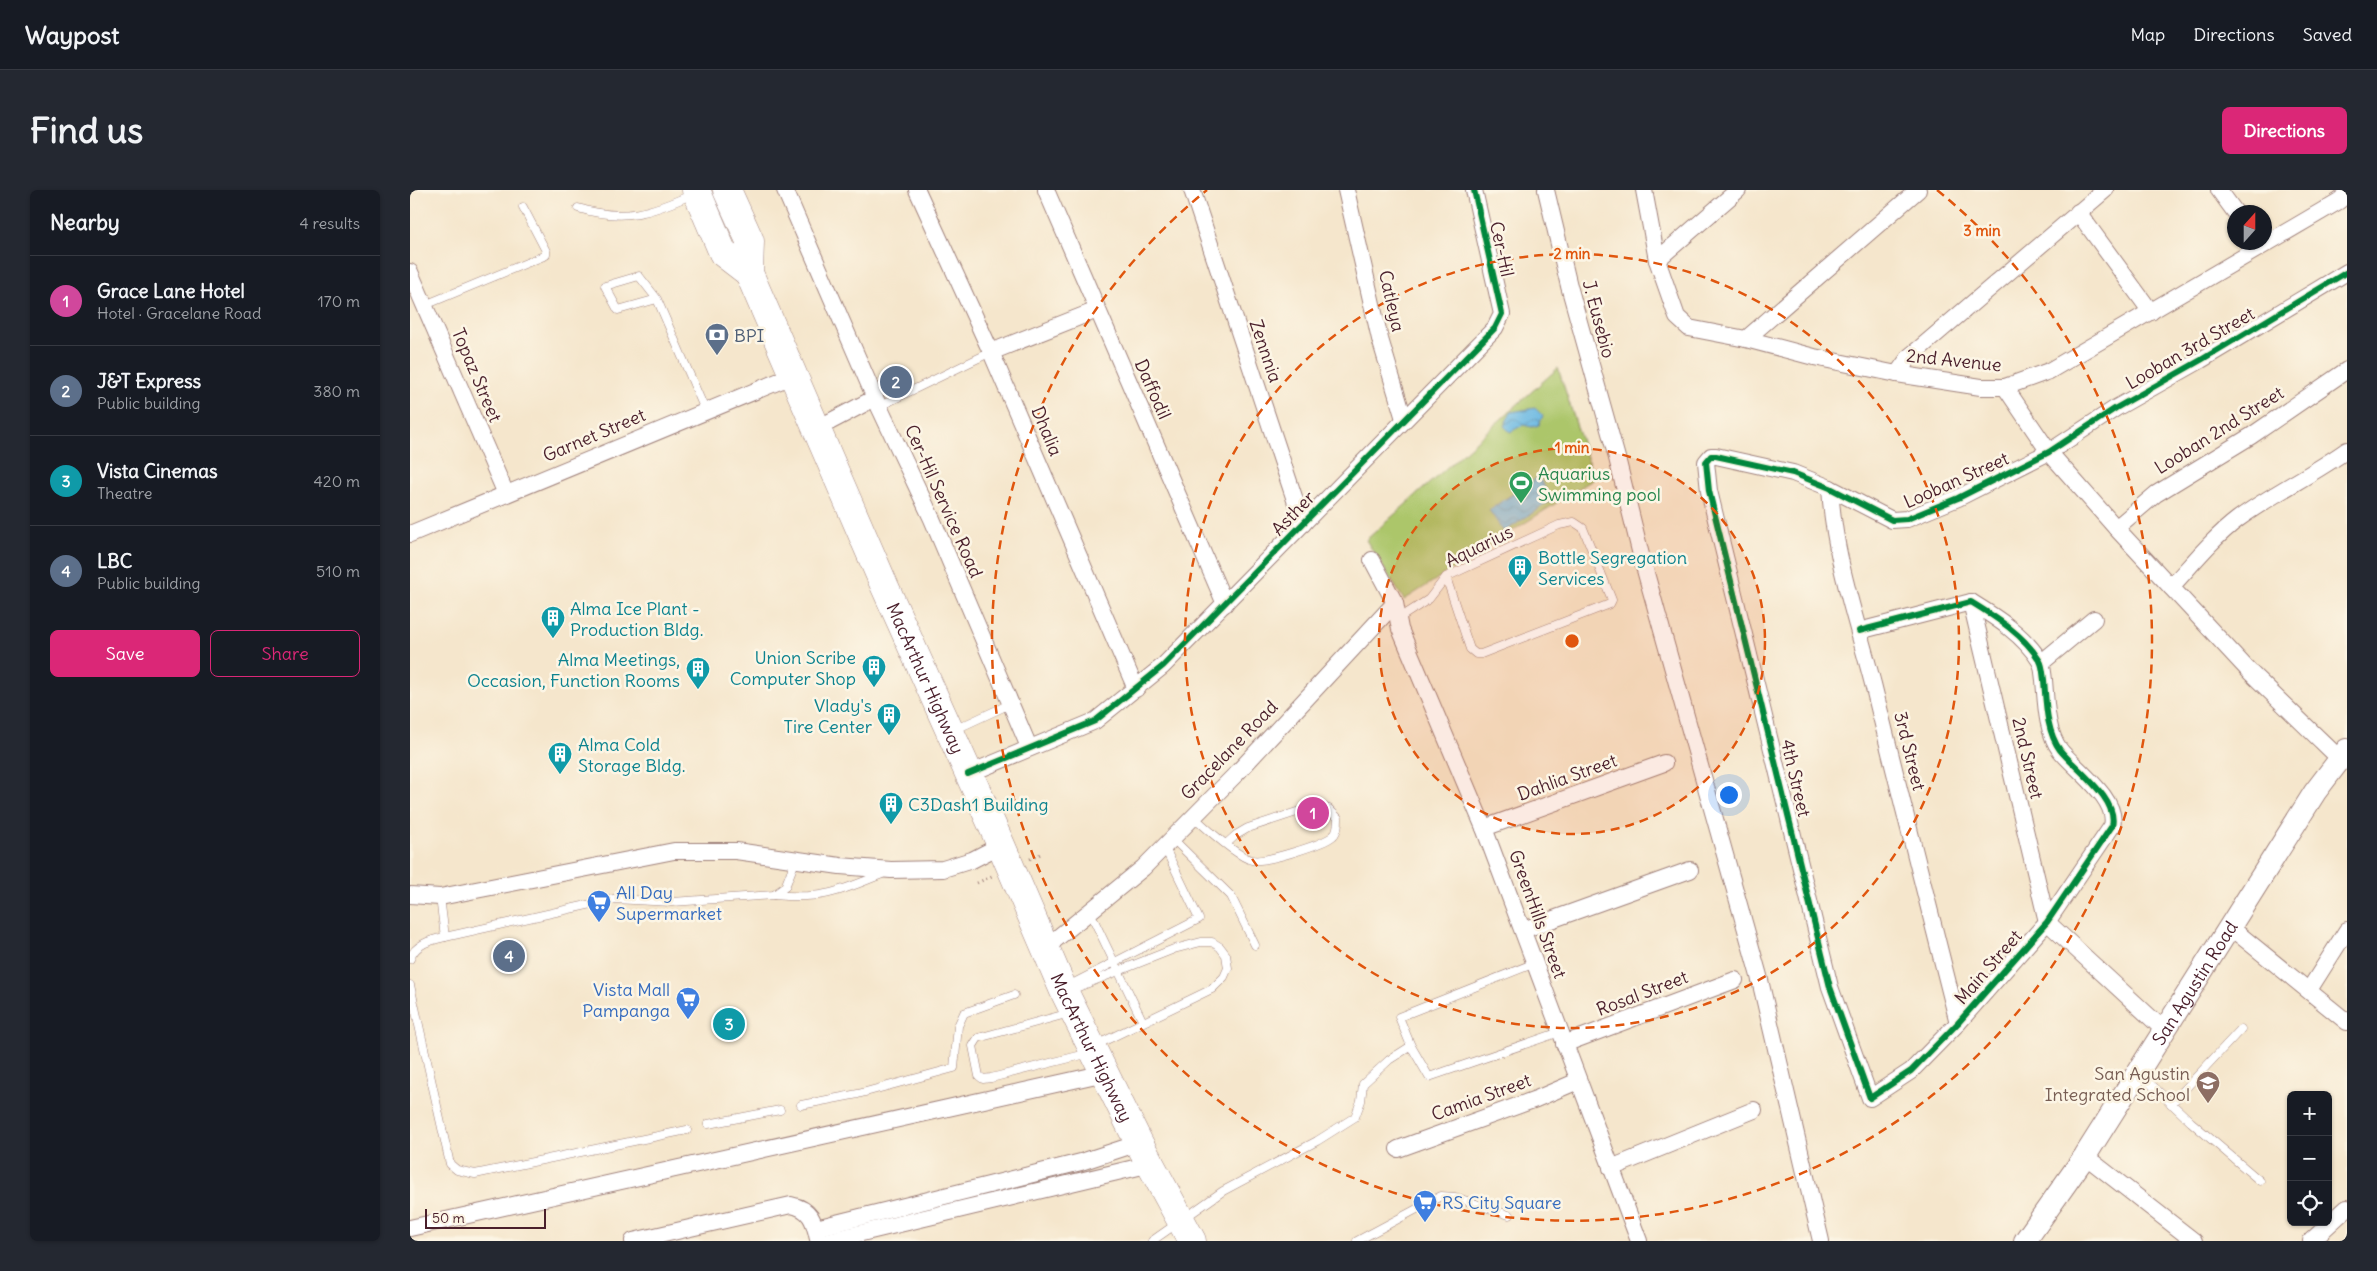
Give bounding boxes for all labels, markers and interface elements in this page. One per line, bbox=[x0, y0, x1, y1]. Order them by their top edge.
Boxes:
text: Waypost bbox=[25, 20, 119, 50]
text: Map bbox=[2130, 23, 2165, 46]
text: Directions bbox=[2193, 23, 2275, 46]
text: Saved bbox=[2303, 23, 2352, 46]
button: Directions bbox=[2222, 107, 2347, 154]
text: Find us bbox=[30, 108, 143, 152]
north arrow bbox=[2227, 205, 2272, 250]
text: Nearby bbox=[50, 209, 120, 236]
text: 4 results bbox=[299, 213, 360, 233]
street label: Cer-Hil bbox=[1485, 219, 1519, 279]
text: 3 min bbox=[1963, 221, 2001, 240]
text: 2 min bbox=[1554, 244, 1591, 263]
street label: Catleya bbox=[1374, 268, 1410, 334]
street label: J. Eusebio bbox=[1578, 277, 1620, 361]
text: Grace Lane Hotel bbox=[97, 279, 245, 303]
text: 1 bbox=[63, 291, 69, 311]
text: 170 m bbox=[317, 291, 360, 311]
street label: Looban 3rd Street bbox=[2121, 302, 2259, 394]
text: Hotel · Gracelane Road bbox=[97, 303, 261, 323]
street label: Zennnia bbox=[1245, 317, 1287, 385]
bank icon: BPI bbox=[704, 322, 730, 356]
place label: BPI bbox=[734, 324, 764, 347]
street label: Topaz Street bbox=[447, 325, 507, 425]
street label: 2nd Avenue bbox=[1905, 344, 2003, 376]
street label: Daffodil bbox=[1130, 355, 1176, 423]
pin: 2 bbox=[880, 363, 912, 401]
text: J&T Express bbox=[97, 369, 201, 393]
text: 2 bbox=[62, 381, 70, 401]
text: 380 m bbox=[313, 381, 360, 401]
street label: Looban 2nd Street bbox=[2150, 381, 2288, 479]
text: Public building bbox=[97, 393, 200, 413]
street label: Garnet Street bbox=[539, 403, 649, 467]
street label: Dhalia bbox=[1026, 403, 1068, 459]
street label: Cer-Hil Service Road bbox=[900, 421, 988, 581]
text: 1 min bbox=[1555, 438, 1590, 457]
street label: Looban Street bbox=[1900, 447, 2012, 513]
text: Vista Cinemas bbox=[97, 459, 218, 483]
place label: Aquarius Swimming pool bbox=[1538, 462, 1661, 506]
sports icon: Aquarius Swimming pool bbox=[1508, 470, 1534, 504]
text: 3 bbox=[61, 471, 71, 491]
text: 420 m bbox=[314, 471, 360, 491]
text: Theatre bbox=[97, 483, 152, 503]
street label: Asther bbox=[1266, 485, 1320, 540]
street label: Aquarius bbox=[1441, 520, 1517, 572]
place label: Bottle Segregation Services bbox=[1538, 546, 1687, 590]
text: LBC bbox=[97, 549, 132, 573]
building icon: Bottle Segregation Services bbox=[1507, 554, 1533, 588]
text: 4 bbox=[61, 561, 71, 581]
text: 510 m bbox=[316, 561, 360, 581]
text: Public building bbox=[97, 573, 200, 593]
place label: Alma Ice Plant - Production Bldg. bbox=[570, 597, 703, 641]
street label: MacArthur Highway bbox=[882, 599, 970, 757]
building icon: Alma Ice Plant - Production Bldg. bbox=[540, 605, 566, 639]
button: Save bbox=[50, 630, 200, 677]
button: Share bbox=[210, 630, 360, 677]
centre of rings bbox=[1563, 632, 1581, 650]
place label: Union Scribe Computer Shop bbox=[730, 646, 856, 690]
place label: Alma Meetings, Occasion, Function Rooms bbox=[467, 648, 680, 692]
building icon: Union Scribe Computer Shop bbox=[861, 654, 887, 688]
building icon: Alma Meetings, Occasion, Function Rooms bbox=[685, 656, 711, 690]
place label: Vlady's Tire Center bbox=[784, 694, 873, 738]
street label: Gracelane Road bbox=[1176, 695, 1283, 805]
building icon: Vlady's Tire Center bbox=[876, 702, 902, 736]
street label: 3rd Street bbox=[1889, 709, 1931, 793]
street label: 2nd Street bbox=[2007, 715, 2049, 801]
place label: Alma Cold Storage Bldg. bbox=[578, 733, 685, 777]
street label: 4th Street bbox=[1776, 737, 1816, 819]
building icon: Alma Cold Storage Bldg. bbox=[547, 741, 573, 775]
street label: Dahlia Street bbox=[1514, 748, 1620, 806]
your location bbox=[1716, 782, 1742, 808]
building icon: C3Dash1 Building bbox=[878, 791, 904, 825]
place label: C3Dash1 Building bbox=[908, 793, 1049, 816]
pin: 1 bbox=[1297, 794, 1329, 832]
street label: GreenHills Street bbox=[1504, 847, 1572, 981]
place label: All Day Supermarket bbox=[616, 881, 722, 925]
supermarket icon: All Day Supermarket bbox=[586, 889, 612, 923]
street label: San Agustin Road bbox=[2147, 916, 2242, 1049]
street label: Main Street bbox=[1949, 925, 2027, 1009]
pin: 4 bbox=[493, 937, 525, 975]
street label: Rosal Street bbox=[1593, 965, 1691, 1021]
street label: MacArthur Highway bbox=[1046, 969, 1138, 1126]
place label: Vista Mall Pampanga bbox=[582, 978, 670, 1022]
supermarket icon: Vista Mall Pampanga bbox=[675, 986, 701, 1020]
pin: 3 bbox=[713, 1005, 745, 1043]
place label: San Agustin Integrated School bbox=[2045, 1062, 2190, 1106]
street label: Camia Street bbox=[1428, 1068, 1534, 1126]
school or university icon: San Agustin Integrated School bbox=[2195, 1070, 2221, 1104]
map controls bbox=[2287, 1091, 2332, 1226]
button: + bbox=[2287, 1091, 2332, 1136]
button: − bbox=[2287, 1136, 2332, 1181]
button: locate bbox=[2287, 1181, 2332, 1226]
supermarket icon: RS City Square bbox=[1412, 1189, 1438, 1223]
place label: RS City Square bbox=[1442, 1191, 1561, 1214]
scale bar bbox=[425, 1206, 546, 1229]
text: 50 m bbox=[432, 1209, 465, 1227]

